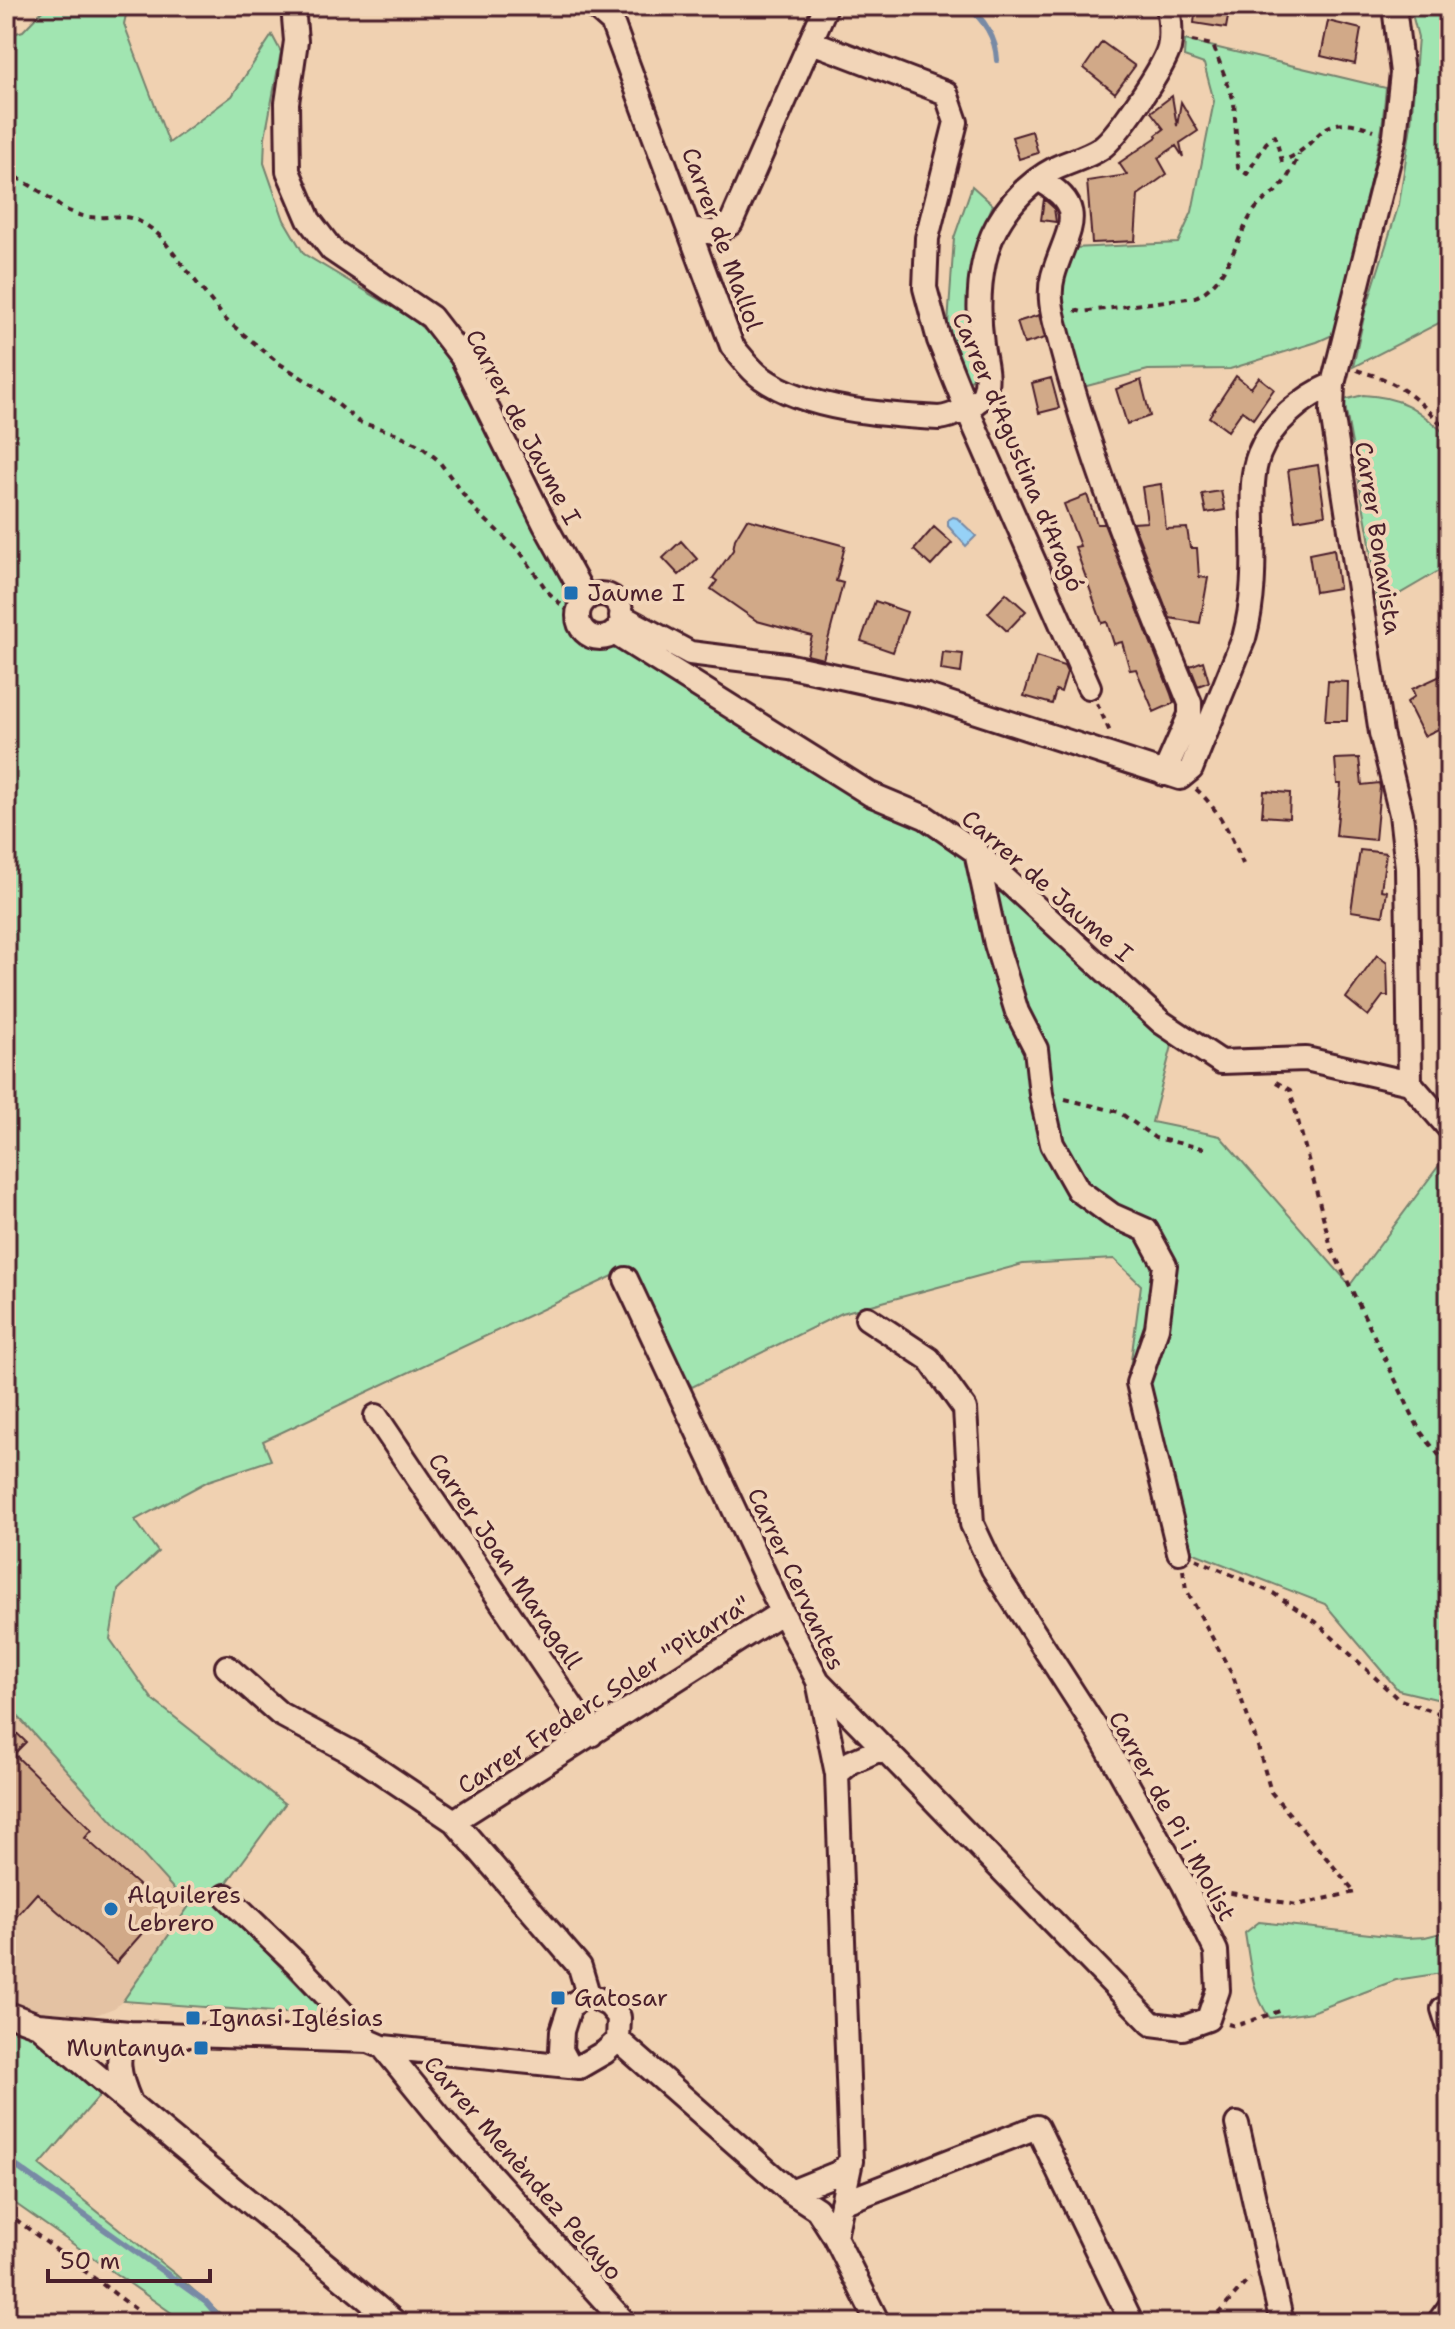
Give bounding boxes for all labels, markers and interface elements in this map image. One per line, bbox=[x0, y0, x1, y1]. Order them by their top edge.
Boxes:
street label: Carrer de Mallol bbox=[674, 143, 770, 336]
street label: Carrer d'Agustina d'Aragó bbox=[944, 307, 1092, 597]
street label: Carrer de Jaume I bbox=[458, 324, 588, 530]
street label: Carrer Bonavista bbox=[1347, 439, 1409, 637]
place label: Jaume I bbox=[587, 577, 685, 609]
marker: Jaume I bbox=[562, 584, 580, 602]
street label: Carrer de Jaume I bbox=[955, 803, 1139, 969]
street label: Carrer Joan Maragall bbox=[421, 1447, 590, 1676]
street label: Carrer Cervantes bbox=[740, 1483, 852, 1675]
street label: Carrer Frederc Soler "Pitarra" bbox=[452, 1588, 756, 1802]
street label: Carrer de Pi i Molist bbox=[1101, 1705, 1243, 1927]
place label: Alquileres Lebrero bbox=[127, 1879, 241, 1939]
marker: Alquileres Lebrero bbox=[102, 1900, 120, 1918]
place label: Gatosar bbox=[574, 1982, 668, 2014]
marker: Gatosar bbox=[549, 1989, 567, 2007]
place label: Ignasi Iglésias bbox=[209, 2002, 383, 2034]
marker: Ignasi Iglésias bbox=[184, 2009, 202, 2027]
place label: Muntanya bbox=[66, 2032, 185, 2064]
marker: Muntanya bbox=[192, 2039, 210, 2057]
street label: Carrer Menèndez Pelayo bbox=[416, 2049, 630, 2287]
scale bar bbox=[48, 2233, 210, 2283]
text: 50 m bbox=[60, 2245, 120, 2277]

